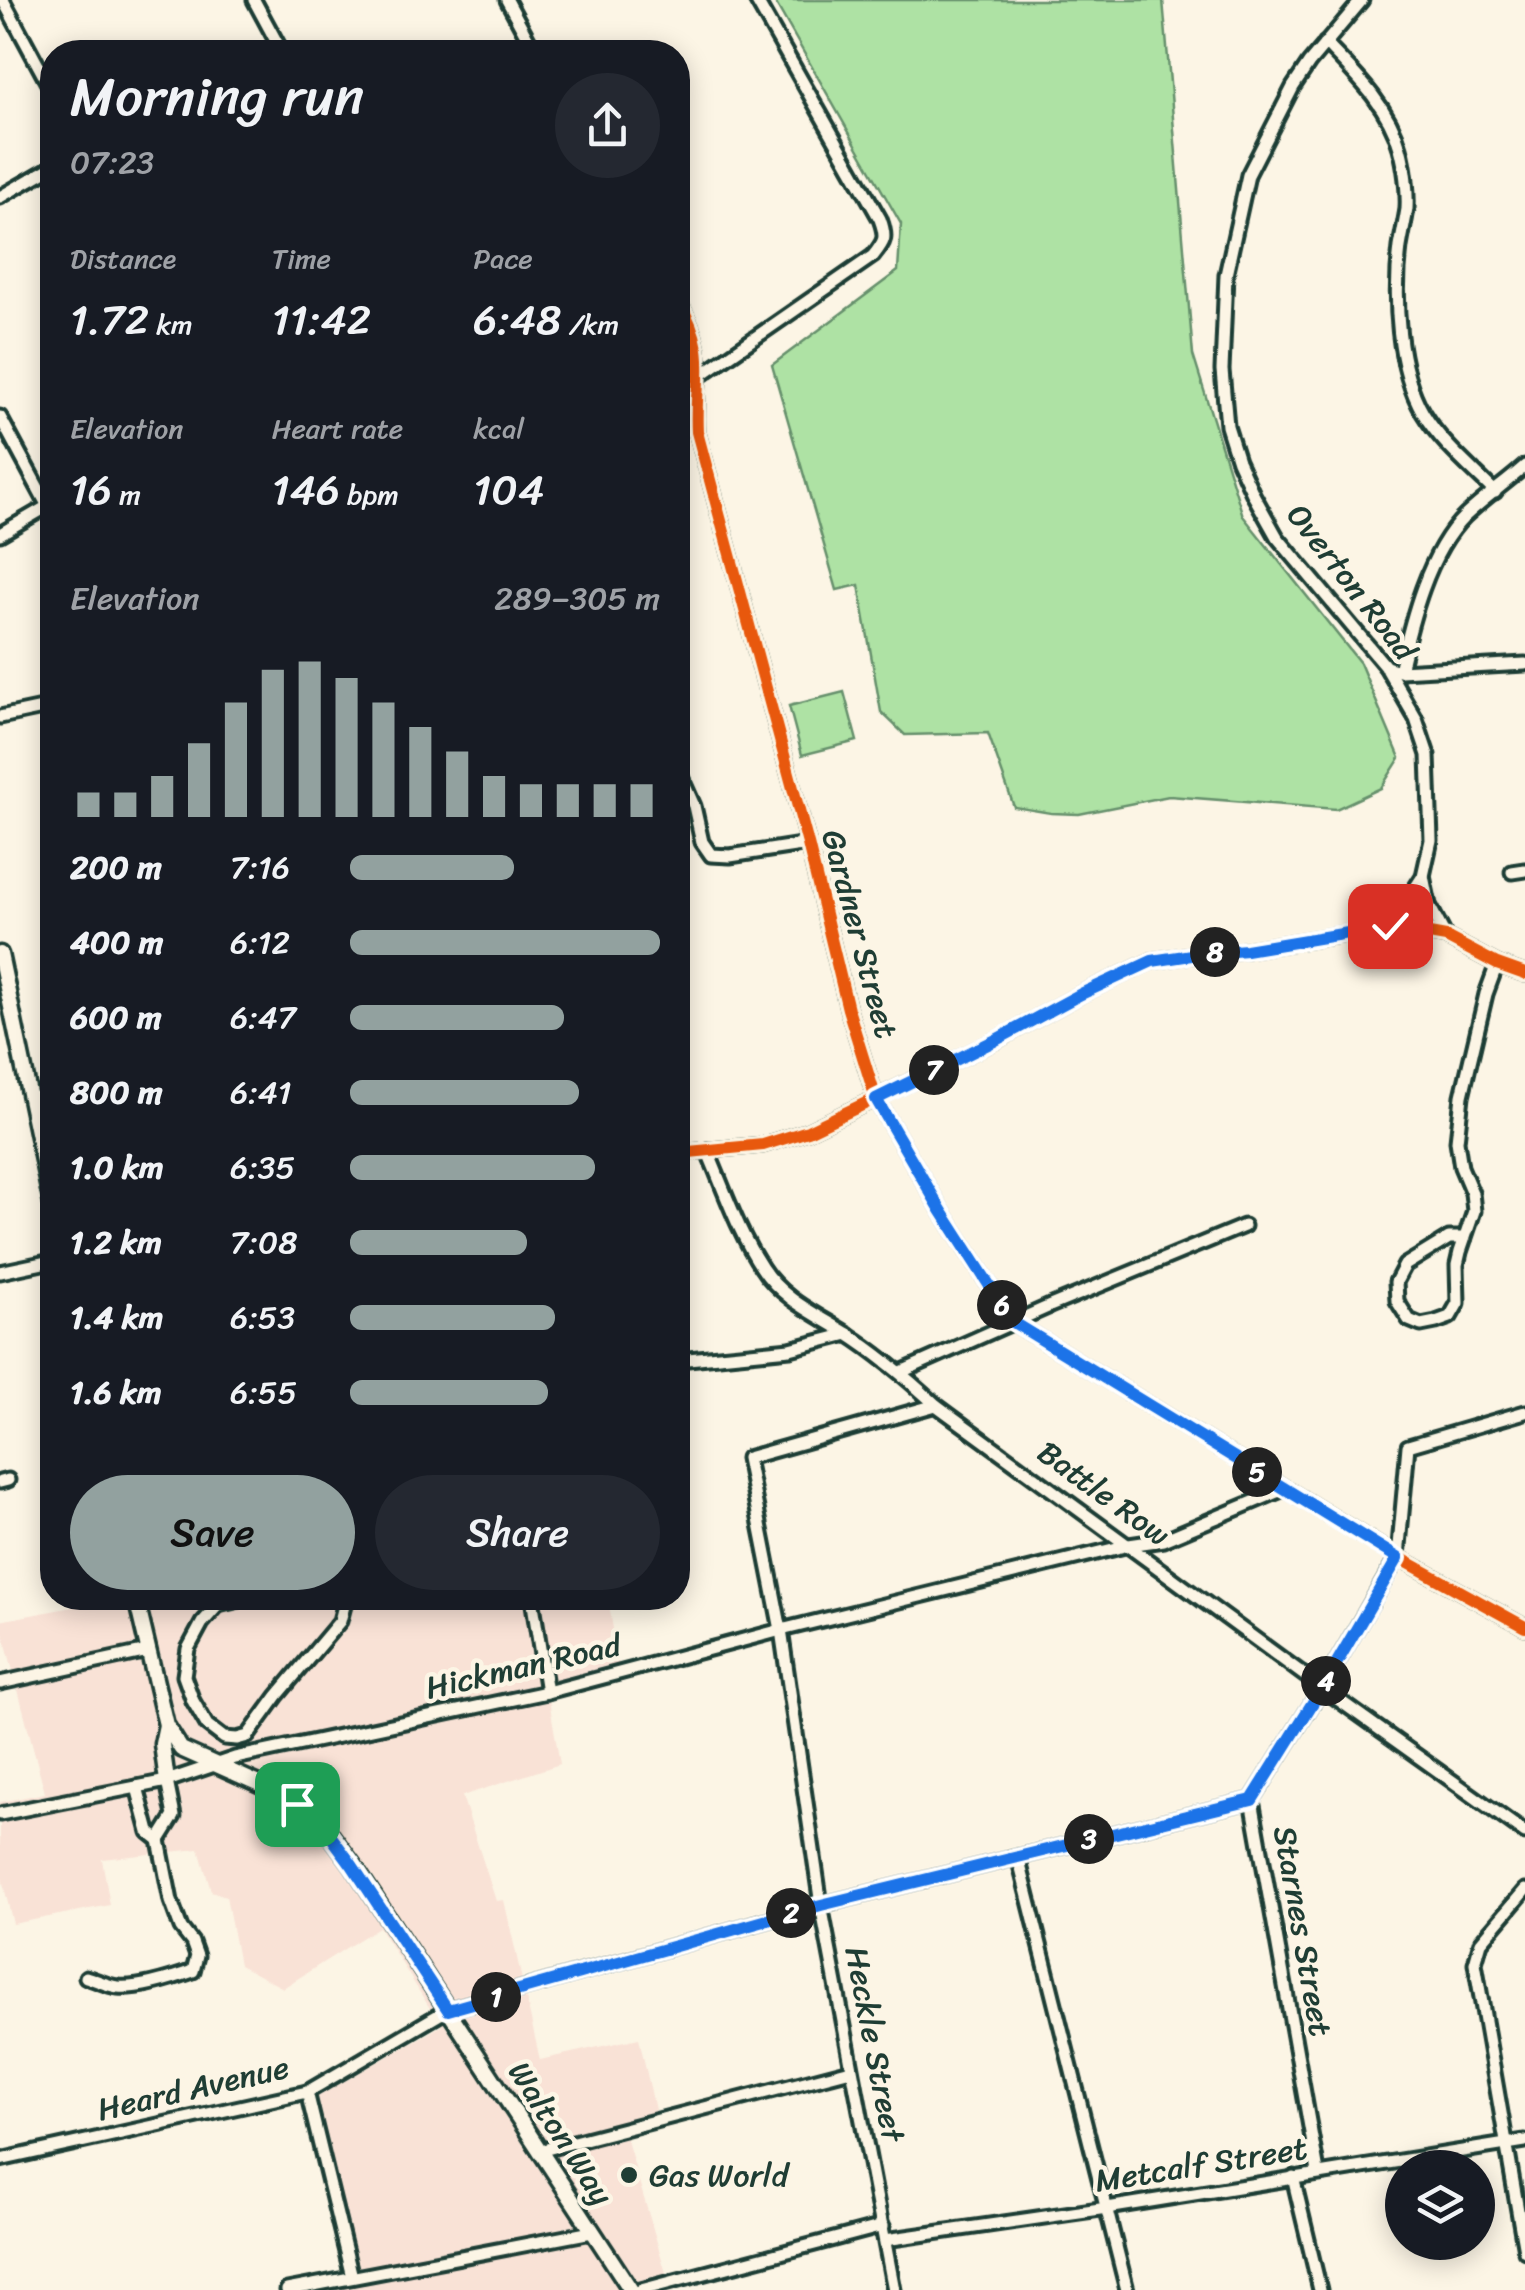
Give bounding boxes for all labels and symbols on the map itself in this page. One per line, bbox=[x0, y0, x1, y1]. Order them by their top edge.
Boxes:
street label: Overton Road bbox=[1271, 491, 1433, 676]
street label: Gardner Street bbox=[804, 823, 915, 1045]
pin bbox=[1348, 884, 1433, 969]
pin: 8 bbox=[1190, 927, 1240, 977]
pin: 7 bbox=[909, 1045, 959, 1095]
pin: 6 bbox=[977, 1280, 1027, 1330]
street label: Battle Row bbox=[1025, 1425, 1183, 1562]
pin: 5 bbox=[1232, 1447, 1282, 1497]
street label: Hickman Road bbox=[420, 1616, 628, 1717]
pin: 4 bbox=[1301, 1656, 1351, 1706]
pin bbox=[255, 1762, 340, 1847]
pin: 3 bbox=[1064, 1814, 1114, 1864]
street label: Starnes Street bbox=[1256, 1821, 1349, 2041]
pin: 2 bbox=[766, 1888, 816, 1938]
street label: Heckle Street bbox=[828, 1942, 922, 2148]
pin: 1 bbox=[471, 1972, 521, 2022]
street label: Heard Avenue bbox=[91, 2039, 295, 2138]
street label: Walton Way bbox=[492, 2049, 629, 2218]
street label: Metcalf Street bbox=[1091, 2120, 1311, 2209]
place label: Gas World bbox=[649, 2147, 791, 2204]
marker: Gas World bbox=[618, 2164, 640, 2186]

